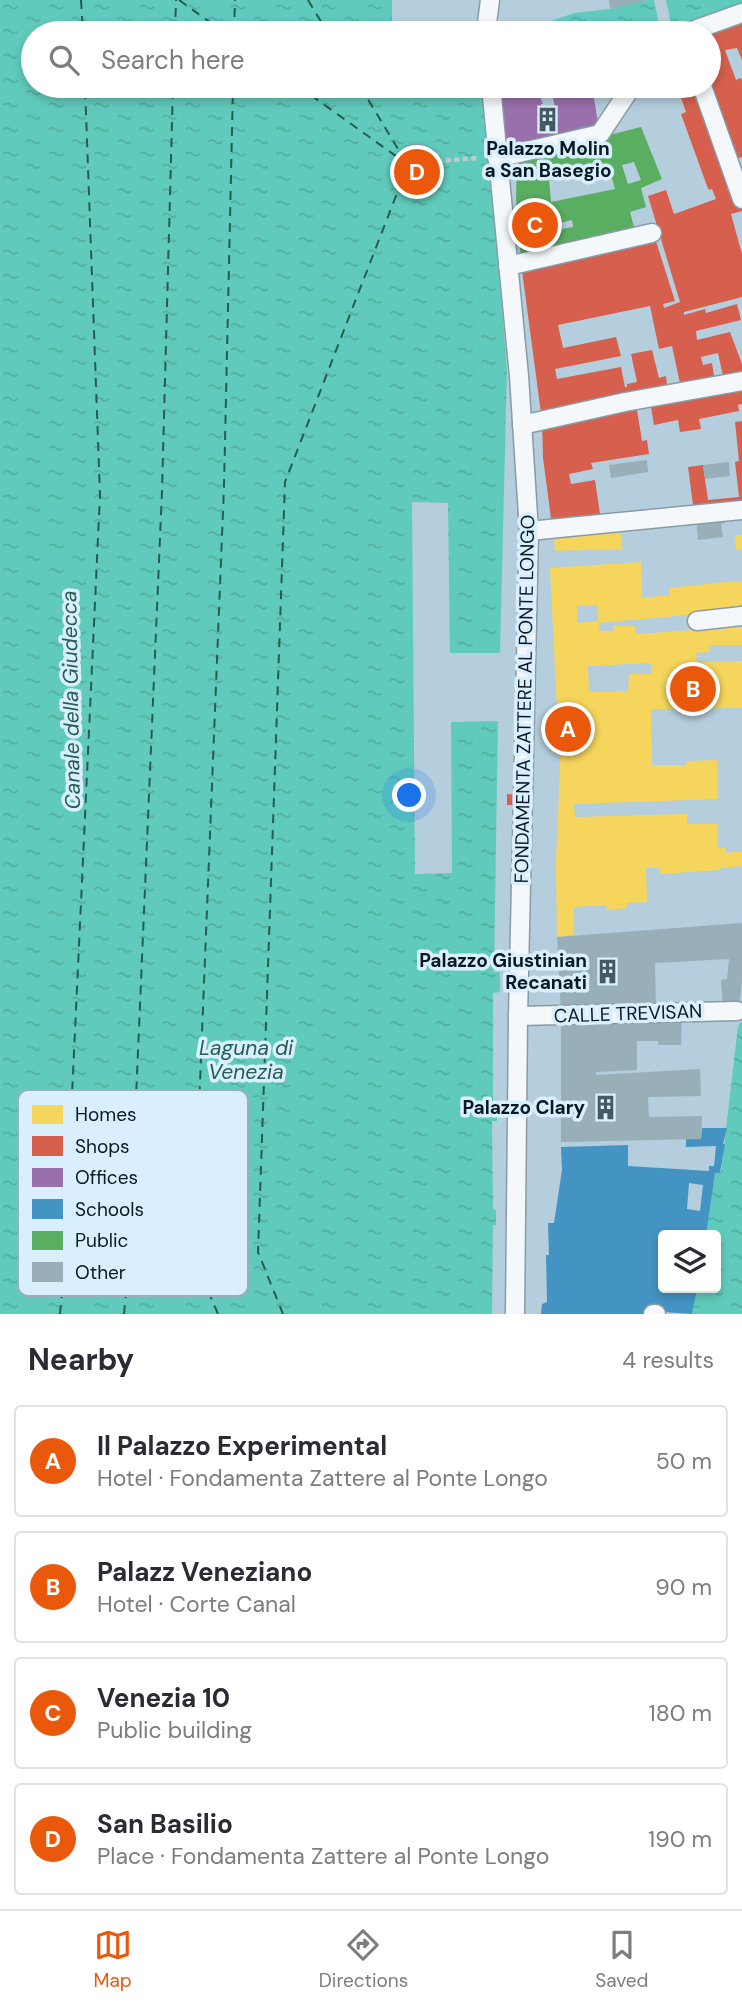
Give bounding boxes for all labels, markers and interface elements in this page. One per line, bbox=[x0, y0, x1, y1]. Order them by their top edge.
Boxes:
search box bbox=[21, 21, 721, 98]
icon: search bbox=[45, 41, 83, 79]
text: Search here bbox=[101, 43, 244, 77]
building icon: Palazzo Molin a San Basegio bbox=[534, 106, 562, 134]
place label: Palazzo Molin a San Basegio bbox=[484, 136, 612, 183]
pin: D bbox=[394, 146, 440, 198]
pin: C bbox=[512, 199, 558, 251]
street label: FONDAMENTA ZATTERE AL PONTE LONGO bbox=[509, 514, 540, 884]
water label: Canale della Giudecca bbox=[55, 590, 87, 810]
pin: B bbox=[670, 663, 716, 715]
pin: A bbox=[545, 703, 591, 755]
your location bbox=[392, 778, 426, 812]
place label: Palazzo Giustinian Recanati bbox=[419, 948, 587, 995]
building icon: Palazzo Giustinian Recanati bbox=[593, 957, 621, 985]
street label: CALLE TREVISAN bbox=[553, 998, 703, 1029]
water label: Laguna di Venezia bbox=[199, 1034, 294, 1086]
legend bbox=[18, 1090, 248, 1296]
building icon: Palazzo Clary bbox=[591, 1093, 619, 1121]
place label: Palazzo Clary bbox=[462, 1095, 586, 1120]
text: Homes bbox=[75, 1102, 136, 1127]
text: Shops bbox=[75, 1134, 130, 1159]
text: Offices bbox=[75, 1165, 138, 1190]
text: Schools bbox=[75, 1197, 144, 1222]
text: Public bbox=[75, 1228, 128, 1253]
map controls bbox=[658, 1230, 721, 1293]
button: layers bbox=[658, 1230, 721, 1293]
text: Other bbox=[75, 1260, 126, 1285]
text: Nearby bbox=[28, 1340, 134, 1379]
text: 4 results bbox=[622, 1345, 714, 1375]
text: Il Palazzo Experimental bbox=[97, 1429, 387, 1463]
text: A bbox=[45, 1446, 61, 1476]
text: 50 m bbox=[656, 1446, 712, 1476]
text: Hotel · Fondamenta Zattere al Ponte Longo bbox=[97, 1463, 548, 1493]
text: Palazz Veneziano bbox=[97, 1555, 312, 1589]
text: B bbox=[46, 1572, 60, 1602]
text: 90 m bbox=[655, 1572, 712, 1602]
text: Hotel · Corte Canal bbox=[97, 1589, 296, 1619]
text: Venezia 10 bbox=[97, 1681, 230, 1715]
text: C bbox=[45, 1698, 61, 1728]
text: 180 m bbox=[648, 1698, 712, 1728]
text: Public building bbox=[97, 1715, 252, 1745]
text: San Basilio bbox=[97, 1807, 233, 1841]
text: D bbox=[45, 1824, 61, 1854]
text: 190 m bbox=[648, 1824, 712, 1854]
text: Place · Fondamenta Zattere al Ponte Longo bbox=[97, 1841, 549, 1871]
tab: Map bbox=[94, 1926, 132, 1993]
tab: Directions bbox=[319, 1926, 408, 1993]
tab: Saved bbox=[595, 1926, 648, 1993]

